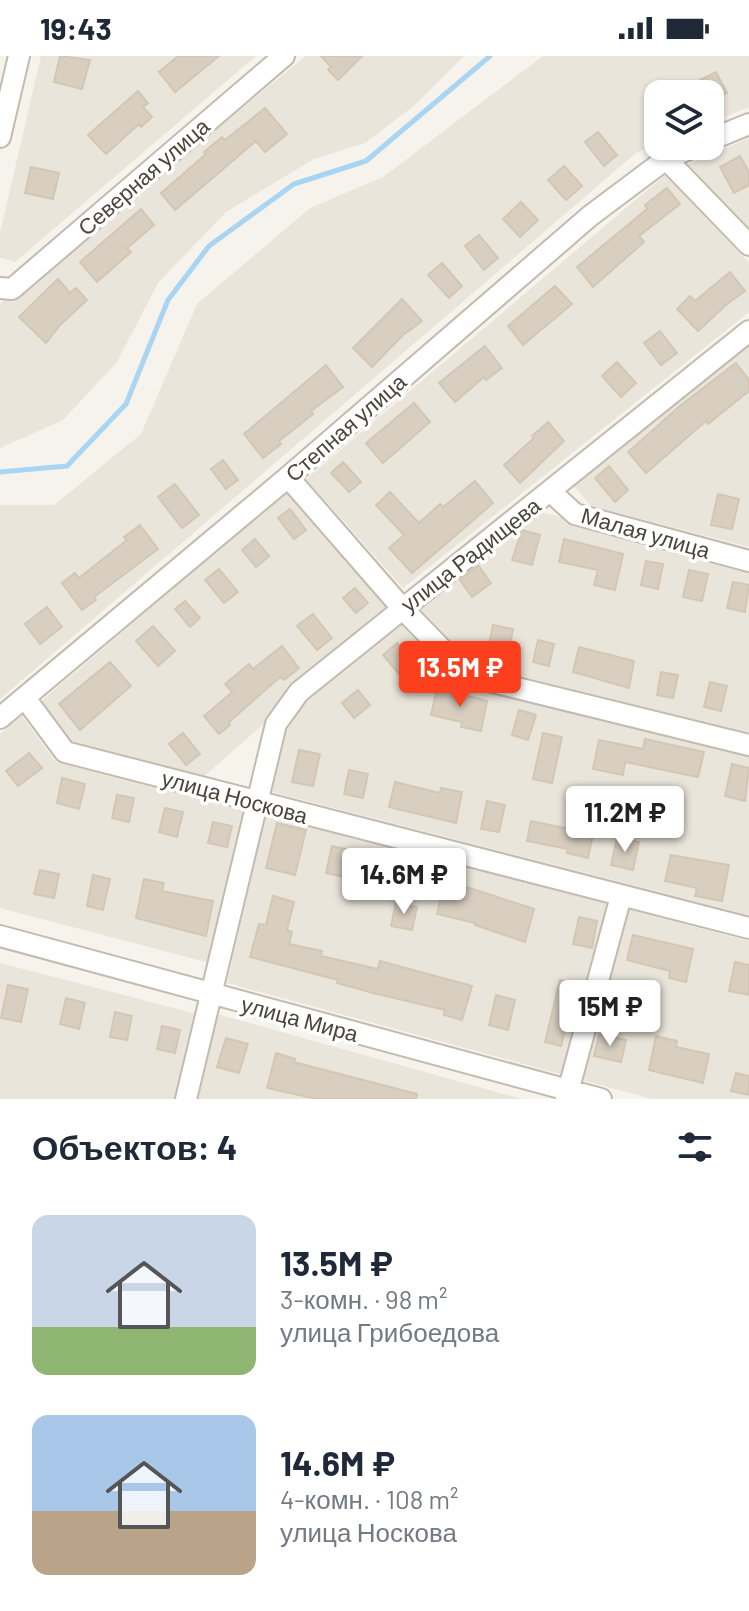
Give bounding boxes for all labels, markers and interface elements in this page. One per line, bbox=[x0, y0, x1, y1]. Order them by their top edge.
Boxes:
text: 19:43 bbox=[40, 10, 112, 46]
map controls bbox=[644, 80, 724, 160]
button: layers bbox=[644, 80, 724, 160]
street label: Северная улица bbox=[72, 111, 215, 241]
street label: Степная улица bbox=[279, 367, 412, 487]
street label: улица Радищева bbox=[395, 491, 546, 617]
street label: Малая улица bbox=[578, 501, 714, 564]
pin: 13.5M ₽ bbox=[386, 641, 534, 709]
text: 13.5M ₽ bbox=[417, 651, 503, 682]
street label: улица Носкова bbox=[159, 764, 311, 829]
pin: 11.2M ₽ bbox=[551, 786, 699, 854]
text: 11.2M ₽ bbox=[584, 796, 666, 827]
pin: 14.6M ₽ bbox=[330, 848, 478, 916]
text: 14.6M ₽ bbox=[360, 858, 448, 889]
pin: 15M ₽ bbox=[554, 980, 666, 1048]
street label: улица Мира bbox=[238, 990, 362, 1047]
text: 15M ₽ bbox=[577, 990, 643, 1021]
icon: filters bbox=[673, 1125, 717, 1169]
text: Объектов: 4 bbox=[32, 1126, 237, 1167]
text: 13.5M ₽ bbox=[280, 1242, 393, 1283]
icon: home bbox=[96, 1247, 192, 1343]
text: 3-комн. · 98 m² bbox=[280, 1283, 447, 1314]
text: улица Грибоедова bbox=[280, 1316, 499, 1347]
text: 14.6M ₽ bbox=[280, 1442, 395, 1483]
icon: home bbox=[96, 1447, 192, 1543]
text: 4-комн. · 108 m² bbox=[280, 1483, 459, 1514]
text: улица Носкова bbox=[280, 1516, 457, 1547]

